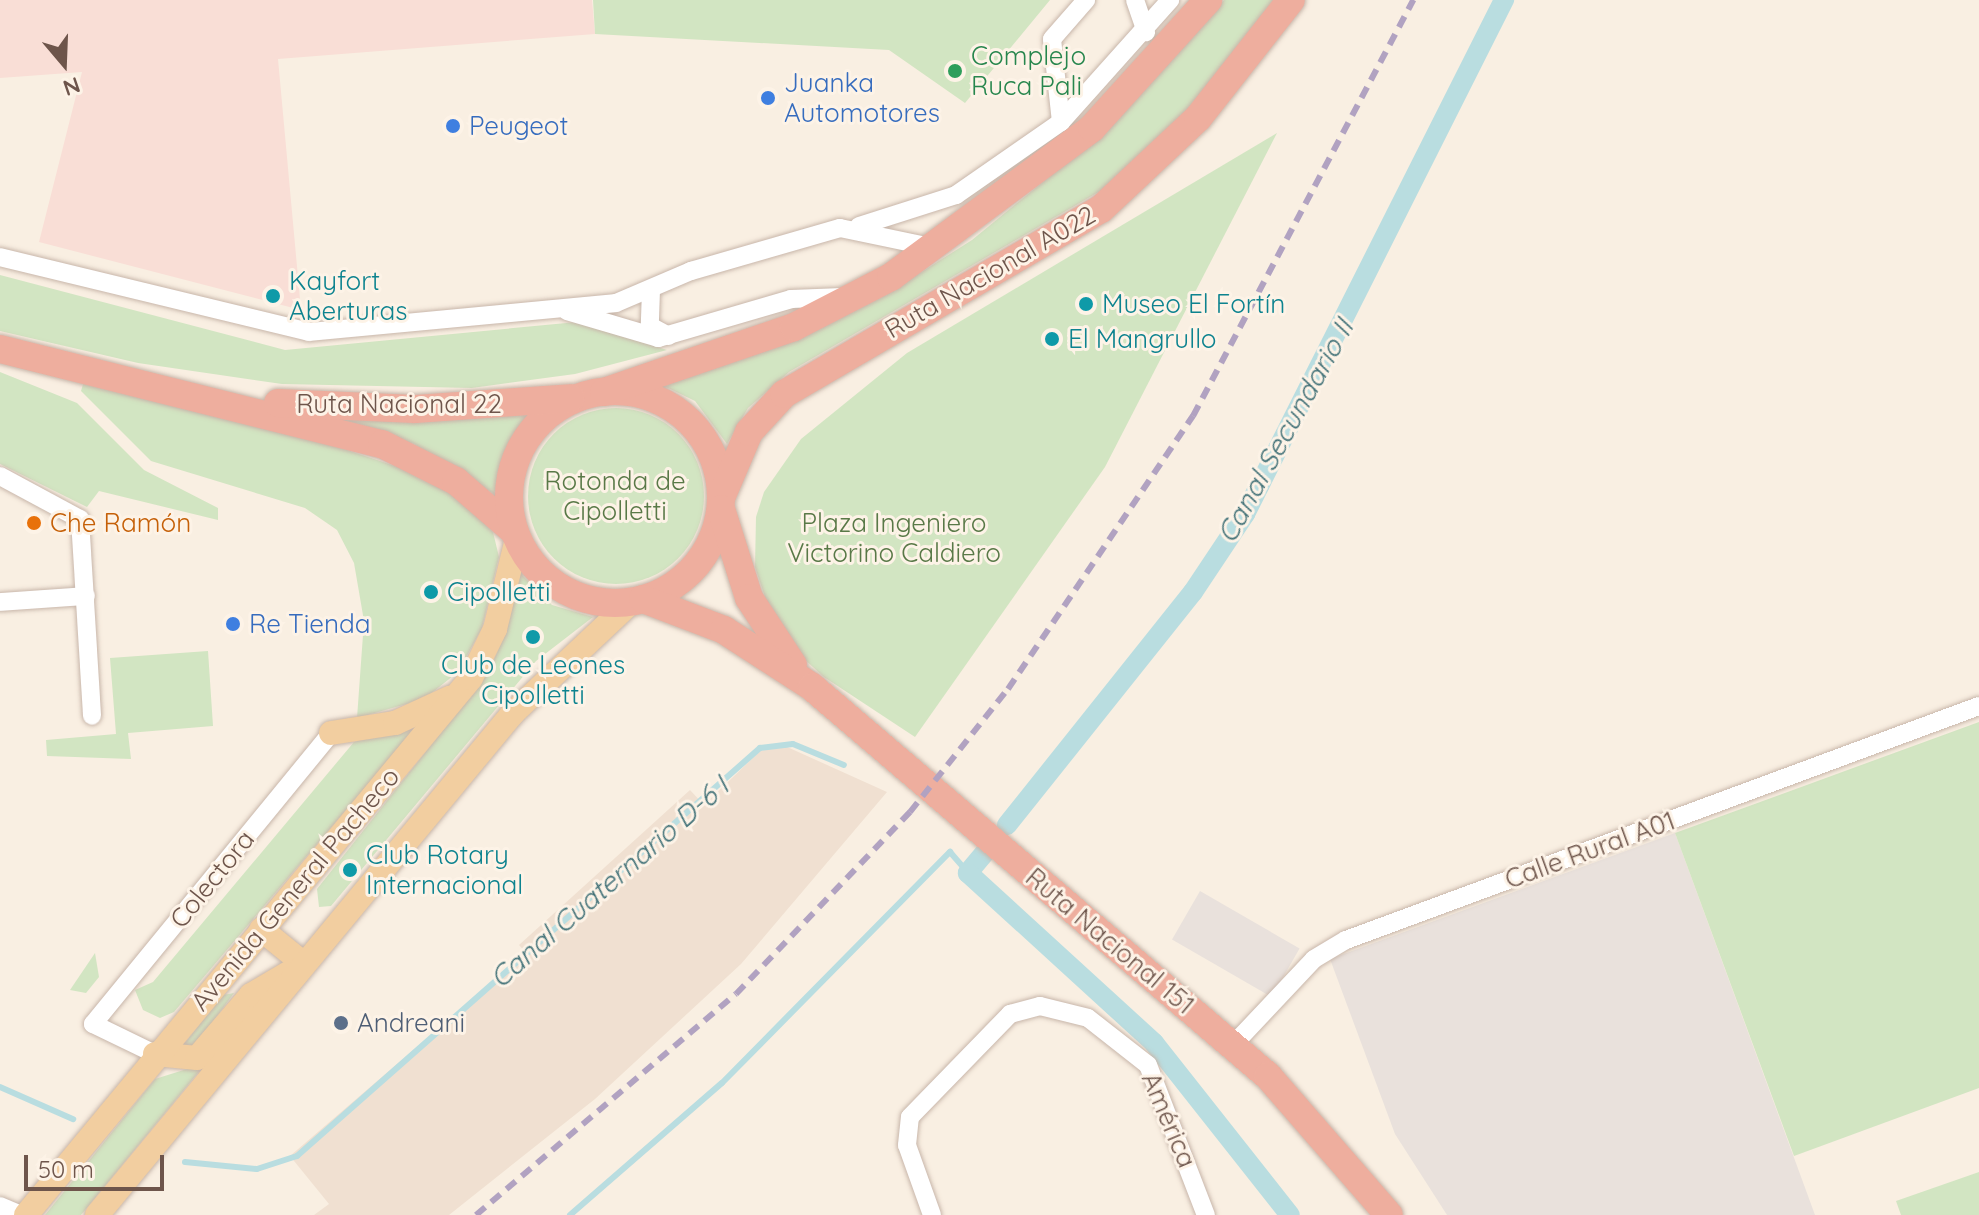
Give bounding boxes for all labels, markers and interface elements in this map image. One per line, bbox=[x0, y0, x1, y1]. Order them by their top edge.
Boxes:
north arrow bbox=[24, 24, 104, 104]
place label: Complejo Ruca Pali bbox=[971, 40, 1086, 102]
marker: Complejo Ruca Pali bbox=[946, 62, 964, 80]
place label: Juanka Automotores bbox=[784, 67, 940, 128]
text: N bbox=[60, 71, 84, 103]
marker: Juanka Automotores bbox=[759, 89, 777, 107]
place label: Peugeot bbox=[469, 110, 568, 142]
marker: Peugeot bbox=[444, 117, 462, 135]
street label: Ruta Nacional A022 bbox=[879, 199, 1101, 345]
place label: Kayfort Aberturas bbox=[289, 265, 408, 326]
marker: Kayfort Aberturas bbox=[264, 287, 282, 305]
place label: Museo El Fortín bbox=[1102, 288, 1285, 320]
marker: Museo El Fortín bbox=[1077, 295, 1095, 313]
water label: Canal Secundario II bbox=[1210, 314, 1360, 548]
place label: El Mangrullo bbox=[1068, 323, 1217, 355]
marker: El Mangrullo bbox=[1043, 330, 1061, 348]
street label: Ruta Nacional 22 bbox=[296, 388, 502, 420]
park label: Rotonda de Cipolletti bbox=[544, 465, 686, 526]
place label: Che Ramón bbox=[50, 507, 191, 539]
park label: Plaza Ingeniero Victorino Caldiero bbox=[787, 507, 1001, 568]
marker: Che Ramón bbox=[25, 514, 43, 532]
place label: Cipolletti bbox=[447, 576, 551, 608]
marker: Cipolletti bbox=[422, 583, 440, 601]
place label: Re Tienda bbox=[249, 608, 371, 640]
marker: Re Tienda bbox=[224, 615, 242, 633]
marker: Club de Leones Cipolletti bbox=[524, 628, 542, 646]
place label: Club de Leones Cipolletti bbox=[441, 649, 625, 710]
street label: Avenida General Pacheco bbox=[184, 761, 406, 1017]
water label: Canal Cuaternario D-6 I bbox=[483, 769, 735, 995]
street label: Calle Rural A01 bbox=[1501, 805, 1679, 895]
street label: Colectora bbox=[163, 824, 261, 934]
place label: Club Rotary Internacional bbox=[366, 839, 523, 900]
marker: Club Rotary Internacional bbox=[341, 861, 359, 879]
street label: Ruta Nacional 151 bbox=[1019, 861, 1201, 1021]
place label: Andreani bbox=[357, 1007, 465, 1039]
marker: Andreani bbox=[332, 1014, 350, 1032]
street label: América bbox=[1135, 1068, 1203, 1172]
scale bar bbox=[28, 1139, 168, 1189]
text: 50 m bbox=[38, 1154, 94, 1184]

